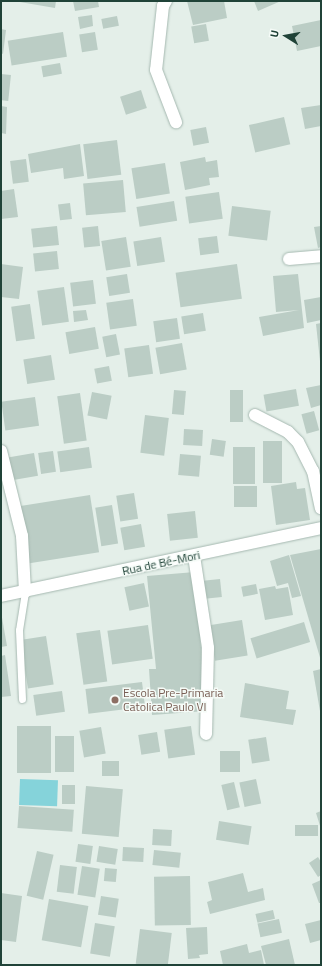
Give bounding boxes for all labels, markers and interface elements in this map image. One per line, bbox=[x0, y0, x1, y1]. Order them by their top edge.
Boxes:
north arrow bbox=[266, 16, 306, 56]
text: U bbox=[266, 29, 283, 39]
street label: Rua de Bé-Mori bbox=[121, 548, 201, 578]
place label: Escola Pre-Primaria Catolica Paulo VI bbox=[123, 686, 223, 714]
marker: Escola Pre-Primaria Catolica Paulo VI bbox=[110, 695, 120, 705]

